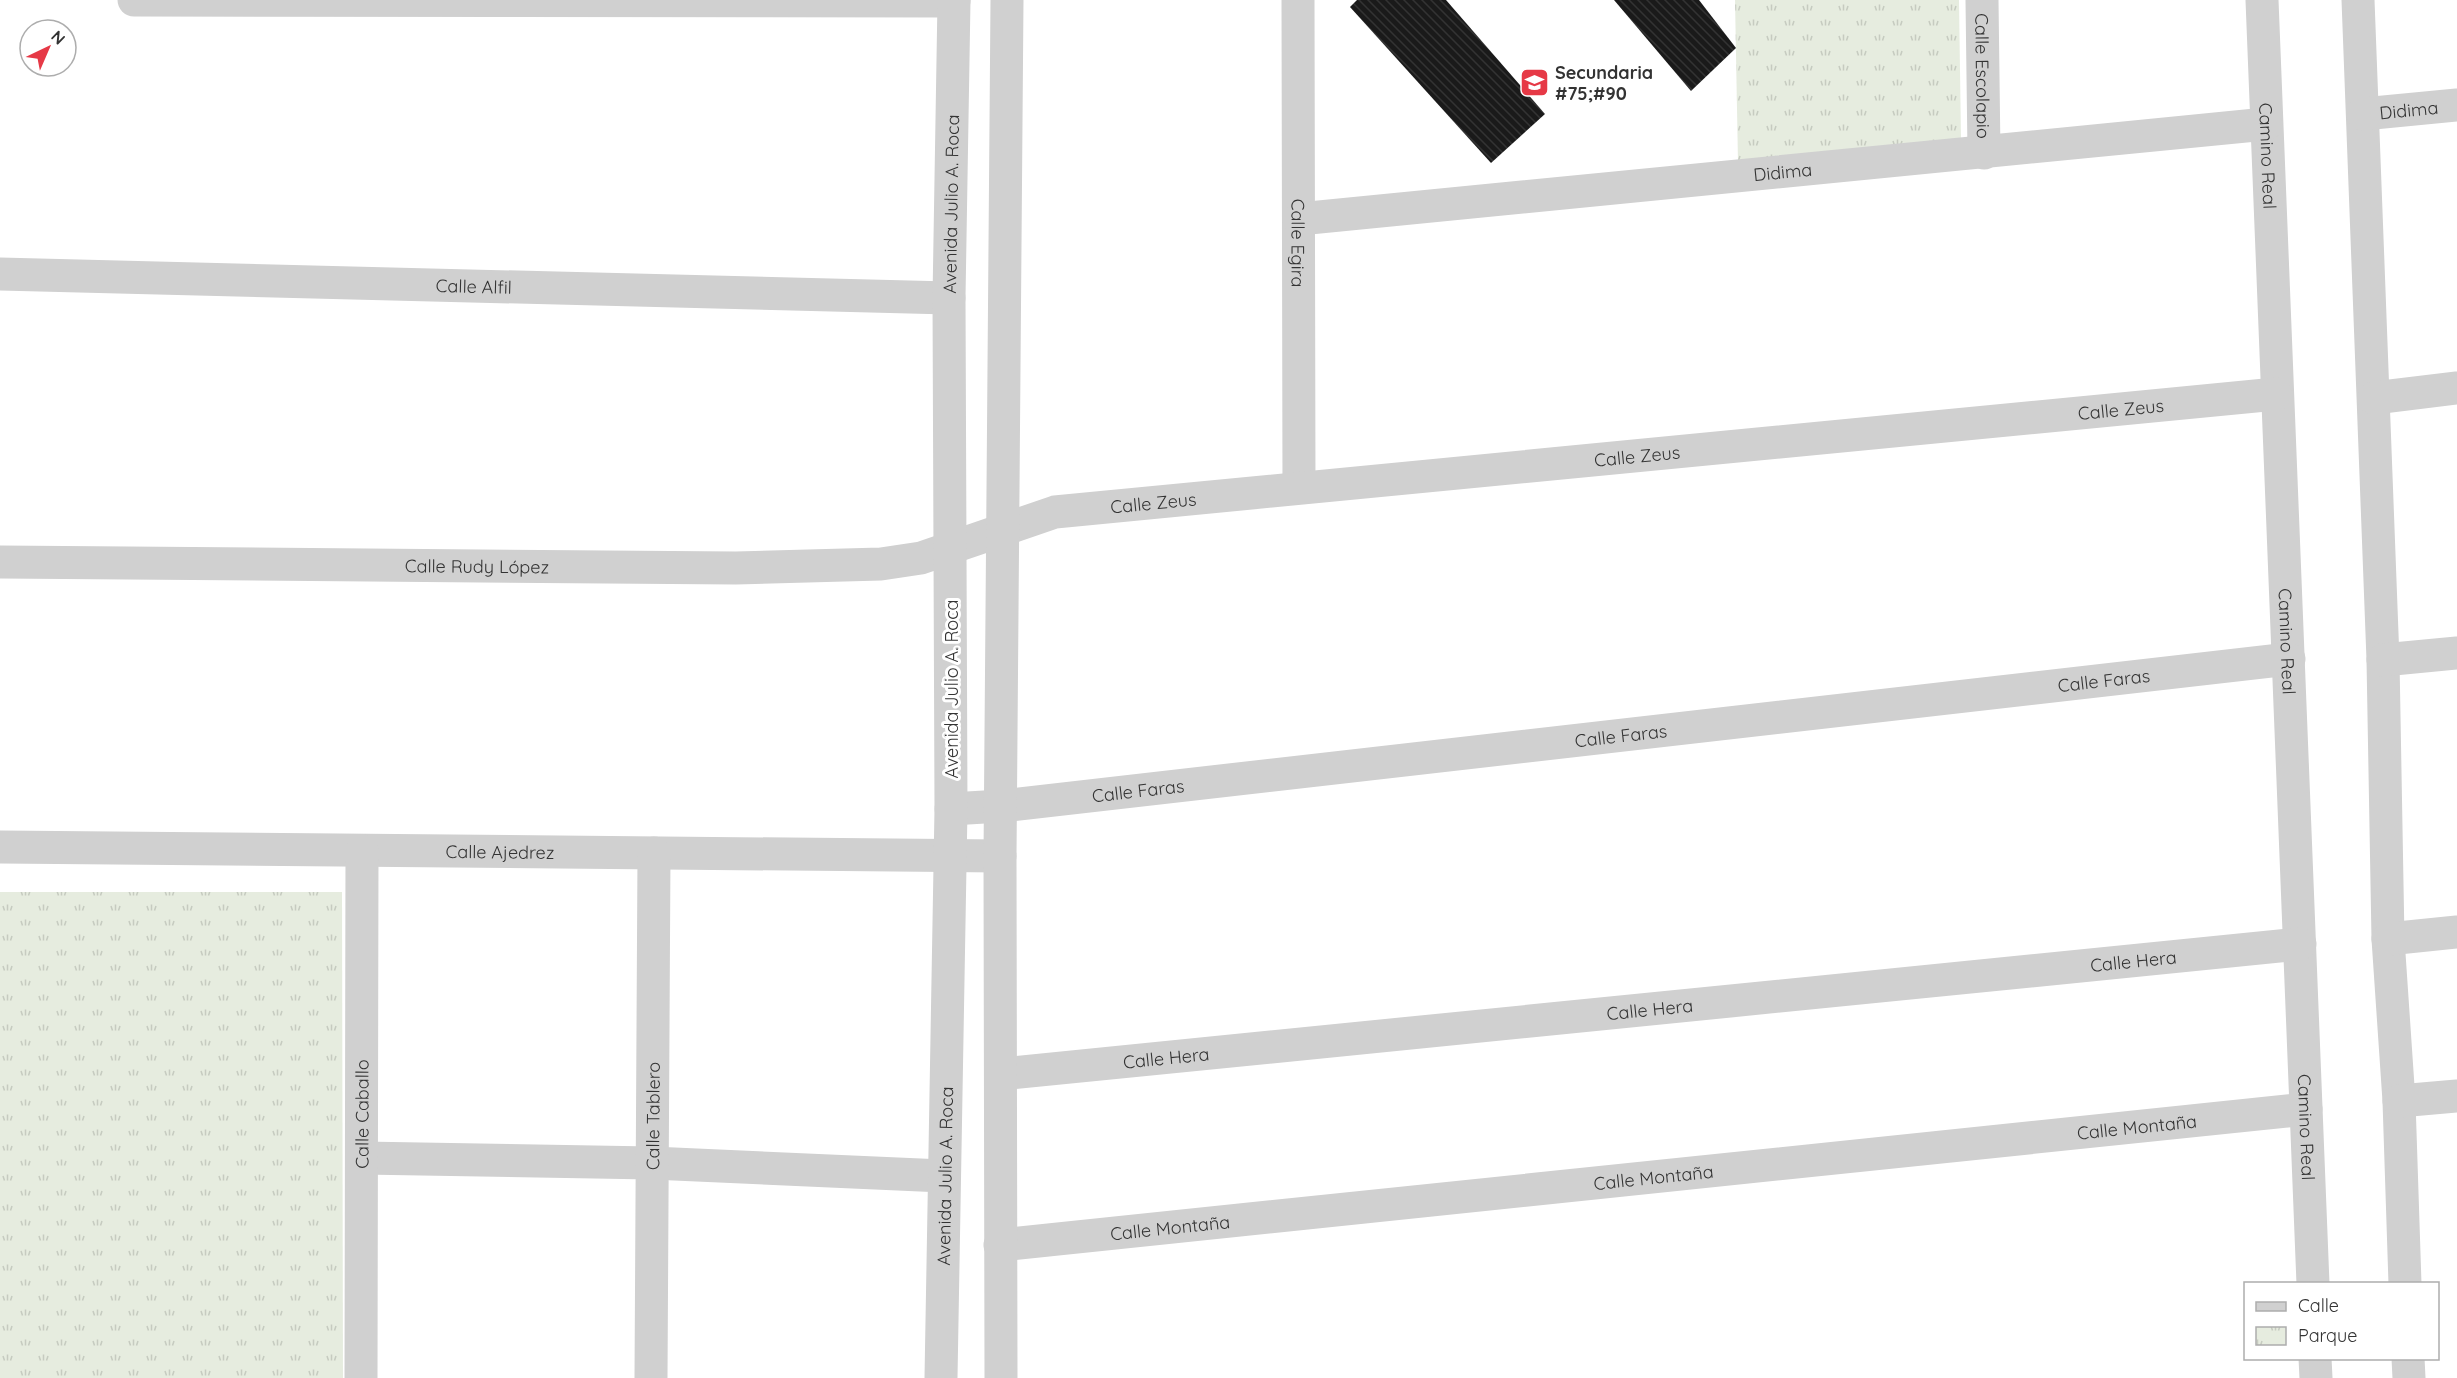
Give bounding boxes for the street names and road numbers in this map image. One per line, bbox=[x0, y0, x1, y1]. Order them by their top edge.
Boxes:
street label: Calle Escolapio bbox=[1971, 13, 1995, 139]
street label: Didima bbox=[2378, 95, 2439, 124]
street label: Camino Real bbox=[2255, 102, 2282, 210]
street label: Avenida Julio A. Roca bbox=[938, 114, 964, 294]
street label: Didima bbox=[1752, 157, 1813, 186]
street label: Calle Egira bbox=[1287, 199, 1310, 287]
street label: Calle Alfil bbox=[435, 274, 512, 298]
street label: Calle Zeus bbox=[2077, 393, 2165, 425]
street label: Calle Zeus bbox=[1593, 440, 1681, 471]
street label: Calle Zeus bbox=[1109, 487, 1197, 518]
street label: Calle Rudy López bbox=[405, 554, 549, 578]
street label: Camino Real bbox=[2274, 588, 2301, 695]
street label: Avenida Julio A. Roca bbox=[940, 600, 963, 778]
street label: Calle Faras bbox=[2056, 663, 2151, 697]
street label: Calle Faras bbox=[1574, 719, 1668, 752]
street label: Calle Faras bbox=[1091, 774, 1185, 807]
street label: Calle Ajedrez bbox=[445, 840, 555, 863]
street label: Calle Hera bbox=[2089, 945, 2178, 976]
street label: Calle Hera bbox=[1605, 993, 1694, 1025]
street label: Calle Hera bbox=[1122, 1042, 1210, 1073]
street label: Calle Caballo bbox=[350, 1059, 373, 1169]
street label: Calle Tablero bbox=[641, 1062, 664, 1170]
street label: Camino Real bbox=[2293, 1073, 2320, 1181]
street label: Avenida Julio A. Roca bbox=[931, 1086, 958, 1266]
street label: Calle Montaña bbox=[2076, 1109, 2198, 1144]
street label: Calle Montaña bbox=[1592, 1159, 1715, 1195]
street label: Calle Montaña bbox=[1109, 1210, 1231, 1245]

